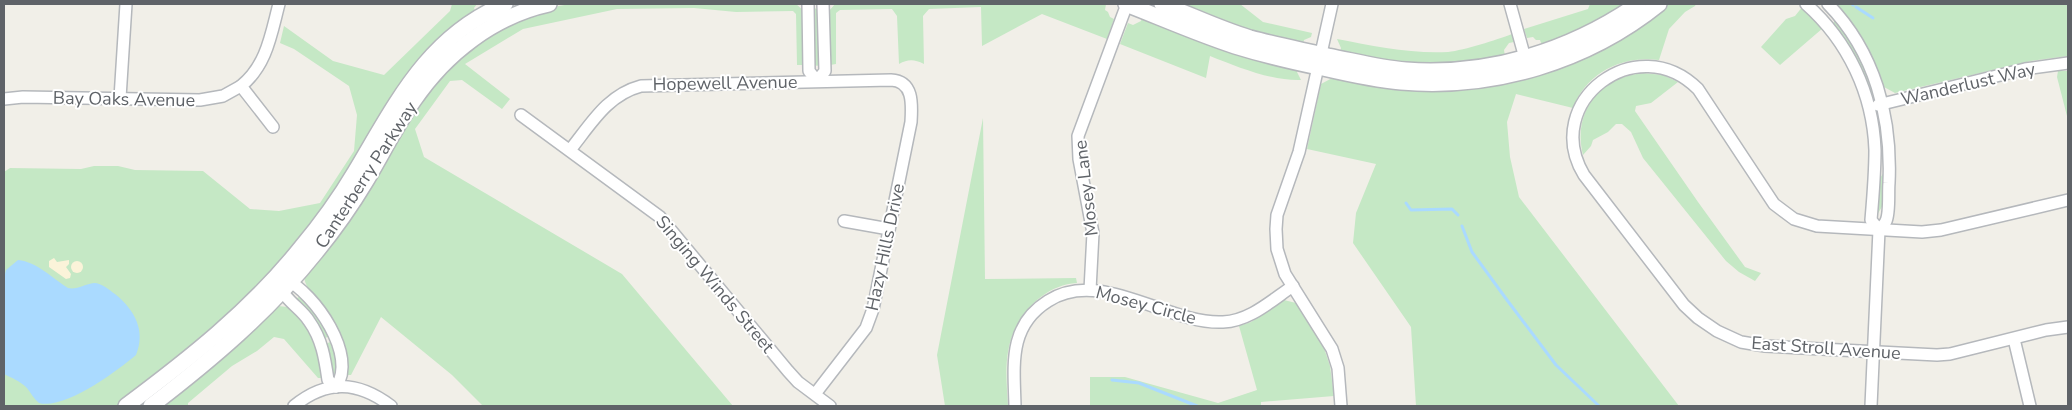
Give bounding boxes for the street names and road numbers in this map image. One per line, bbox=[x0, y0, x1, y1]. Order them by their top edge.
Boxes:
street label: Wanderlust Way bbox=[1898, 57, 2038, 111]
street label: Hopewell Avenue bbox=[652, 70, 798, 96]
street label: Bay Oaks Avenue bbox=[53, 86, 195, 112]
street label: Canterberry Parkway bbox=[310, 96, 423, 253]
street label: Mosey Lane bbox=[1068, 139, 1104, 237]
street label: Hazy Hills Drive bbox=[860, 181, 910, 313]
street label: Singing Winds Street bbox=[650, 210, 780, 358]
street label: Mosey Circle bbox=[1093, 280, 1199, 330]
street label: East Stroll Avenue bbox=[1751, 331, 1901, 365]

